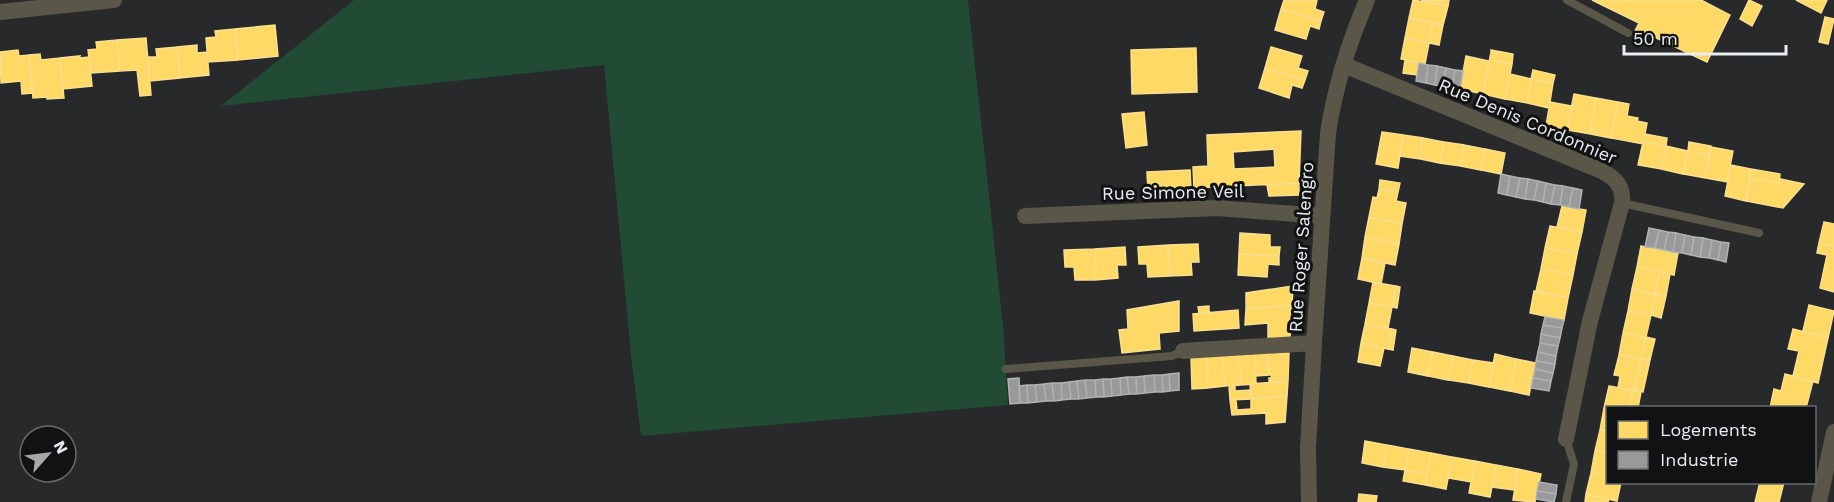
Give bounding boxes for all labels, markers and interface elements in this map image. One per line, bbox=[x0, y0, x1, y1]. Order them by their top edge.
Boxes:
scale bar bbox=[1624, 18, 1786, 56]
text: 50 m bbox=[1633, 28, 1678, 49]
street label: Rue Denis Cordonnier bbox=[1436, 74, 1620, 168]
street label: Rue Roger Salengro bbox=[1285, 161, 1317, 333]
street label: Rue Simone Veil bbox=[1102, 180, 1245, 204]
legend bbox=[1606, 406, 1816, 484]
text: Logements bbox=[1660, 419, 1757, 440]
north arrow bbox=[18, 424, 78, 484]
text: N bbox=[50, 437, 72, 457]
text: Industrie bbox=[1660, 449, 1738, 470]

